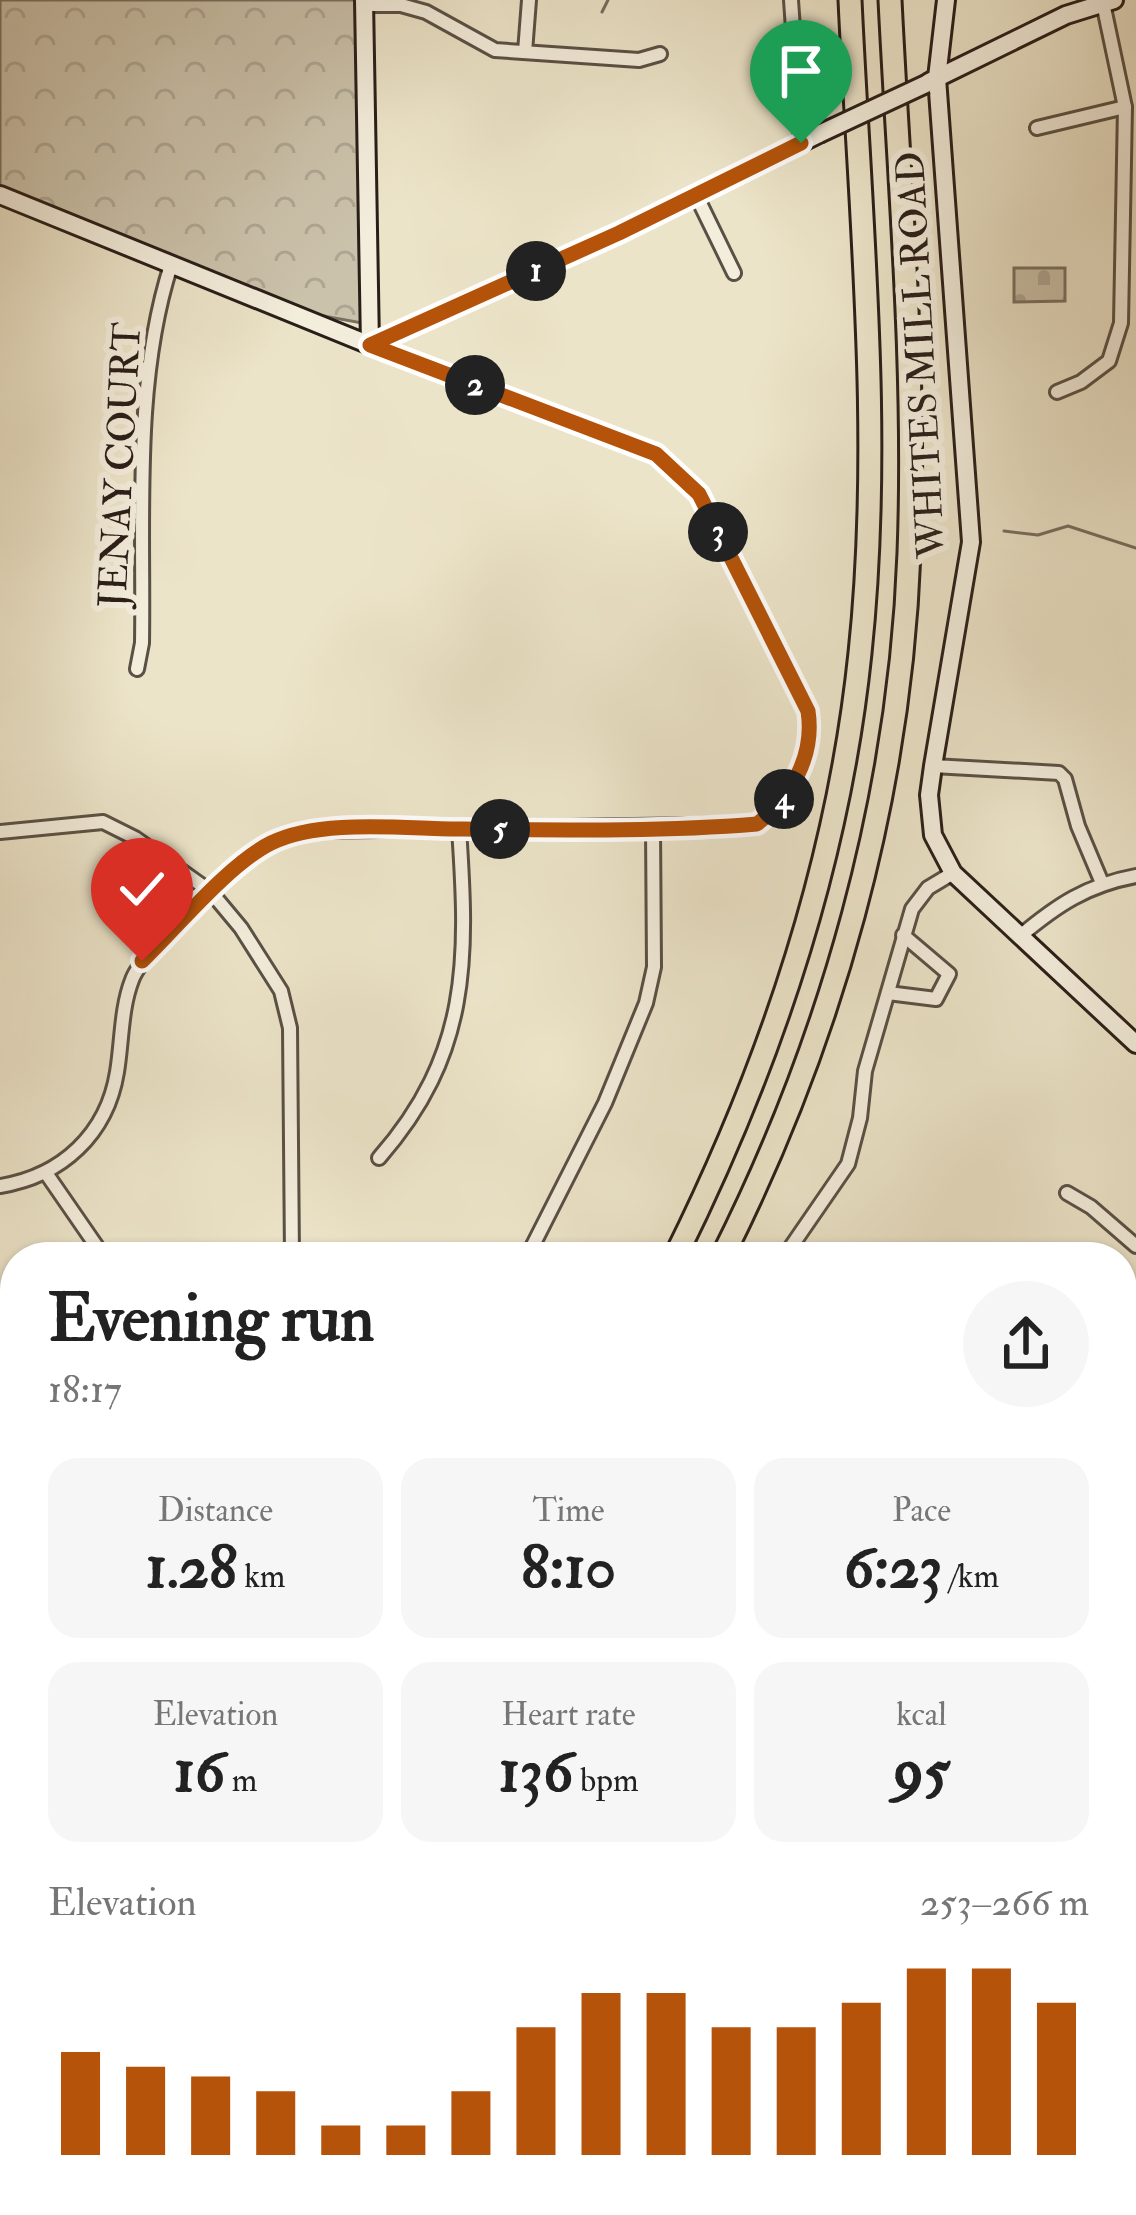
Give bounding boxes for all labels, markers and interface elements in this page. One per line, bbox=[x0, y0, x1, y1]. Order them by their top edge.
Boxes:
pin bbox=[750, 20, 852, 143]
icon: arrive bbox=[768, 38, 834, 104]
street label: WHITES MILL ROAD bbox=[886, 150, 956, 561]
pin: 1 bbox=[506, 241, 566, 301]
text: 1 bbox=[530, 250, 542, 291]
street label: JENAY COURT bbox=[88, 321, 152, 610]
pin: 2 bbox=[445, 355, 505, 415]
text: 2 bbox=[467, 364, 483, 405]
pin: 3 bbox=[688, 502, 748, 562]
text: 3 bbox=[712, 511, 724, 552]
pin: 4 bbox=[754, 769, 814, 829]
text: 4 bbox=[775, 778, 793, 819]
pin: 5 bbox=[470, 799, 530, 859]
text: 5 bbox=[493, 808, 507, 849]
pin bbox=[91, 838, 193, 961]
icon: check bbox=[109, 856, 175, 922]
text: Evening run bbox=[48, 1278, 374, 1361]
button: share bbox=[963, 1281, 1089, 1407]
text: 18:17 bbox=[48, 1365, 122, 1414]
text: Distance bbox=[158, 1490, 273, 1531]
text: Time bbox=[532, 1490, 605, 1531]
text: Pace bbox=[892, 1490, 951, 1531]
text: 1.28 bbox=[146, 1531, 237, 1606]
text: 8:10 bbox=[521, 1531, 616, 1606]
text: 6:23 bbox=[844, 1531, 942, 1606]
text: km bbox=[237, 1556, 285, 1597]
text: /km bbox=[942, 1556, 999, 1597]
text: Elevation bbox=[153, 1694, 278, 1735]
text: Heart rate bbox=[501, 1694, 636, 1735]
text: kcal bbox=[896, 1694, 947, 1735]
text: 16 bbox=[174, 1735, 225, 1810]
text: 136 bbox=[498, 1735, 573, 1810]
text: 95 bbox=[893, 1735, 950, 1810]
text: m bbox=[225, 1760, 257, 1801]
text: bpm bbox=[573, 1760, 639, 1801]
text: Elevation bbox=[48, 1878, 197, 1927]
text: 253–266 m bbox=[920, 1878, 1089, 1927]

